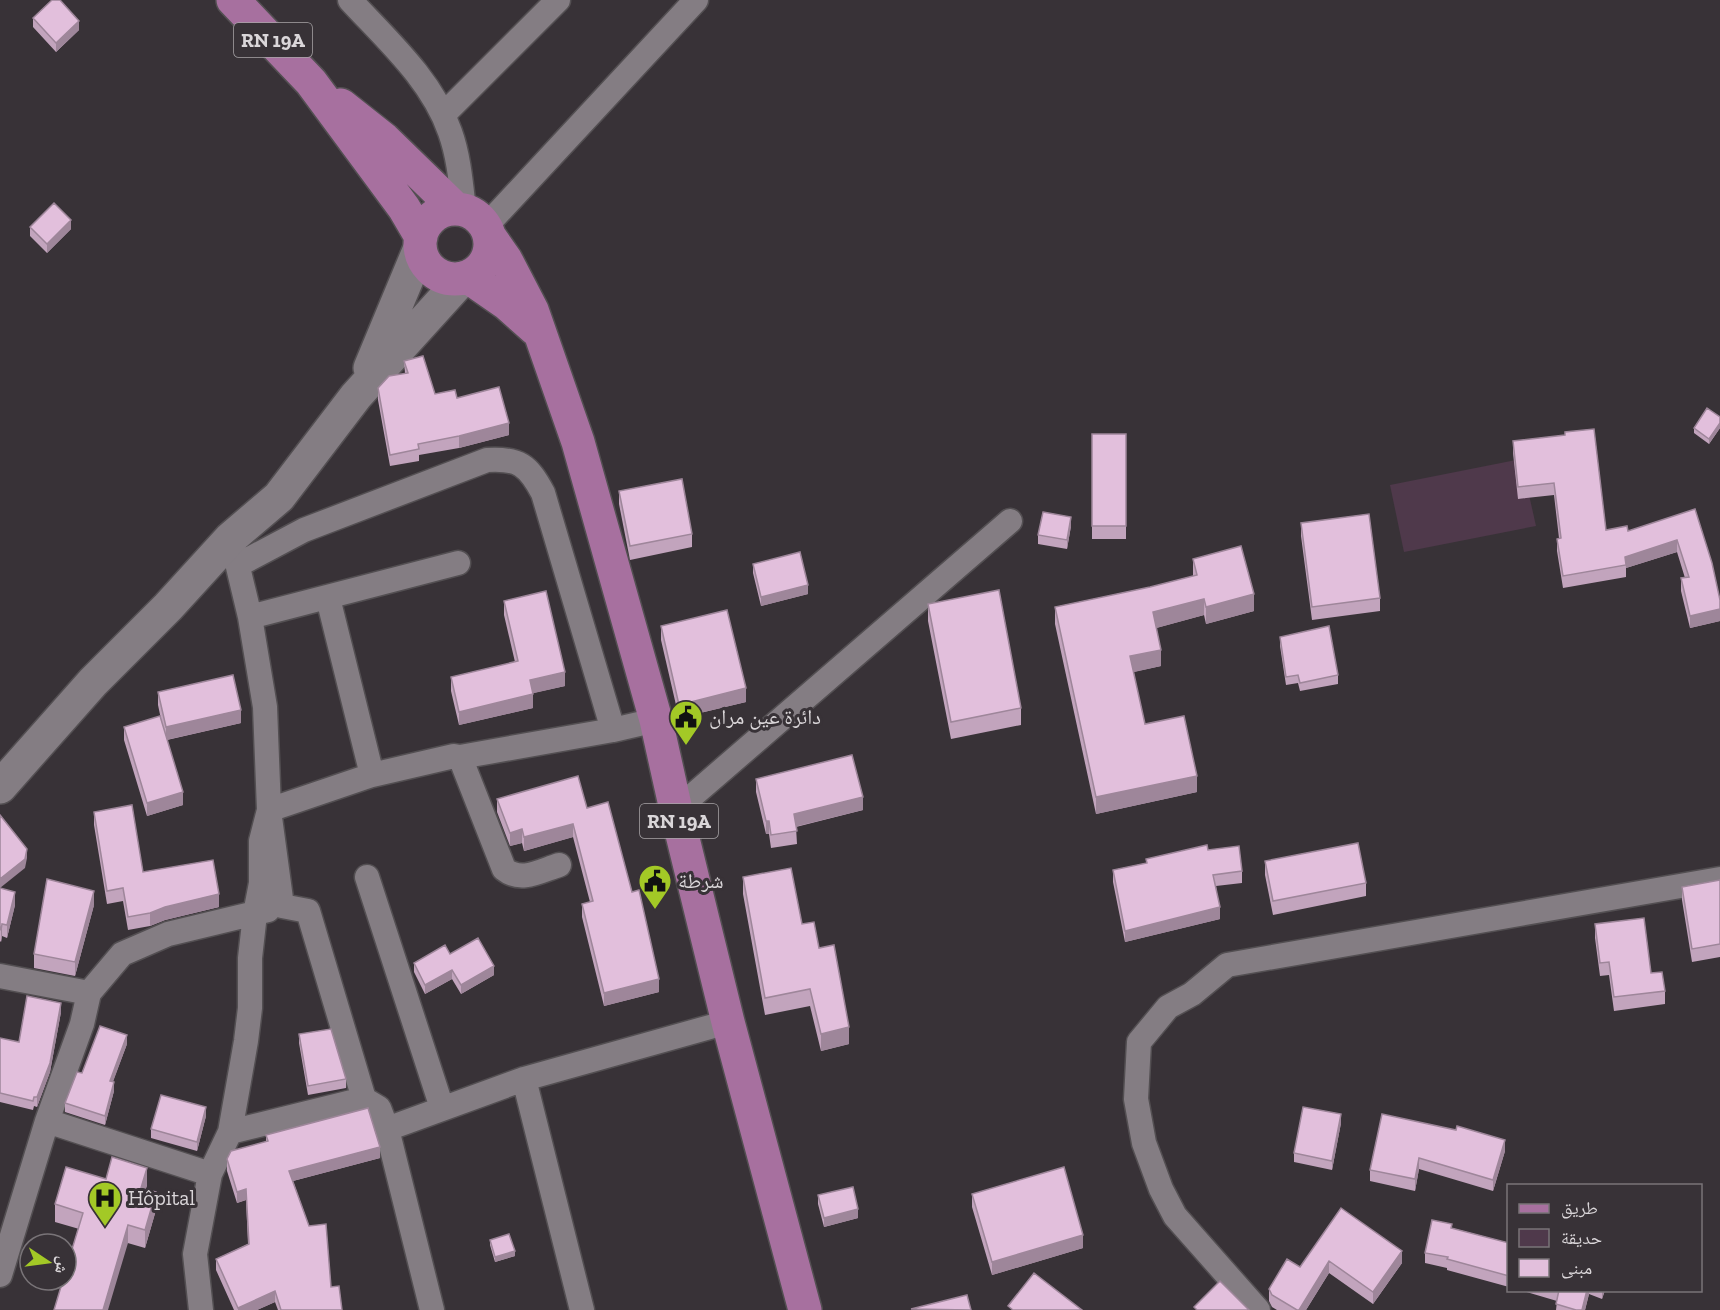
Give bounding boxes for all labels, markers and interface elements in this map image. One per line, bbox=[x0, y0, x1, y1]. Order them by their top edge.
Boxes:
road number: RN 19A bbox=[234, 23, 312, 57]
public building icon: دائرة عين مران bbox=[668, 699, 704, 746]
place label: دائرة عين مران bbox=[709, 704, 821, 730]
road number: RN 19A bbox=[640, 804, 718, 838]
public building icon: شرطة bbox=[637, 863, 673, 910]
place label: شرطة bbox=[678, 868, 724, 893]
hospital icon: Hôpital bbox=[87, 1180, 123, 1227]
legend bbox=[1507, 1184, 1702, 1292]
place label: Hôpital bbox=[128, 1185, 196, 1210]
text: طريق bbox=[1561, 1197, 1598, 1219]
text: حديقة bbox=[1561, 1227, 1602, 1249]
north arrow bbox=[18, 1232, 78, 1292]
text: ش bbox=[51, 1255, 73, 1276]
text: مبنى bbox=[1561, 1257, 1592, 1279]

